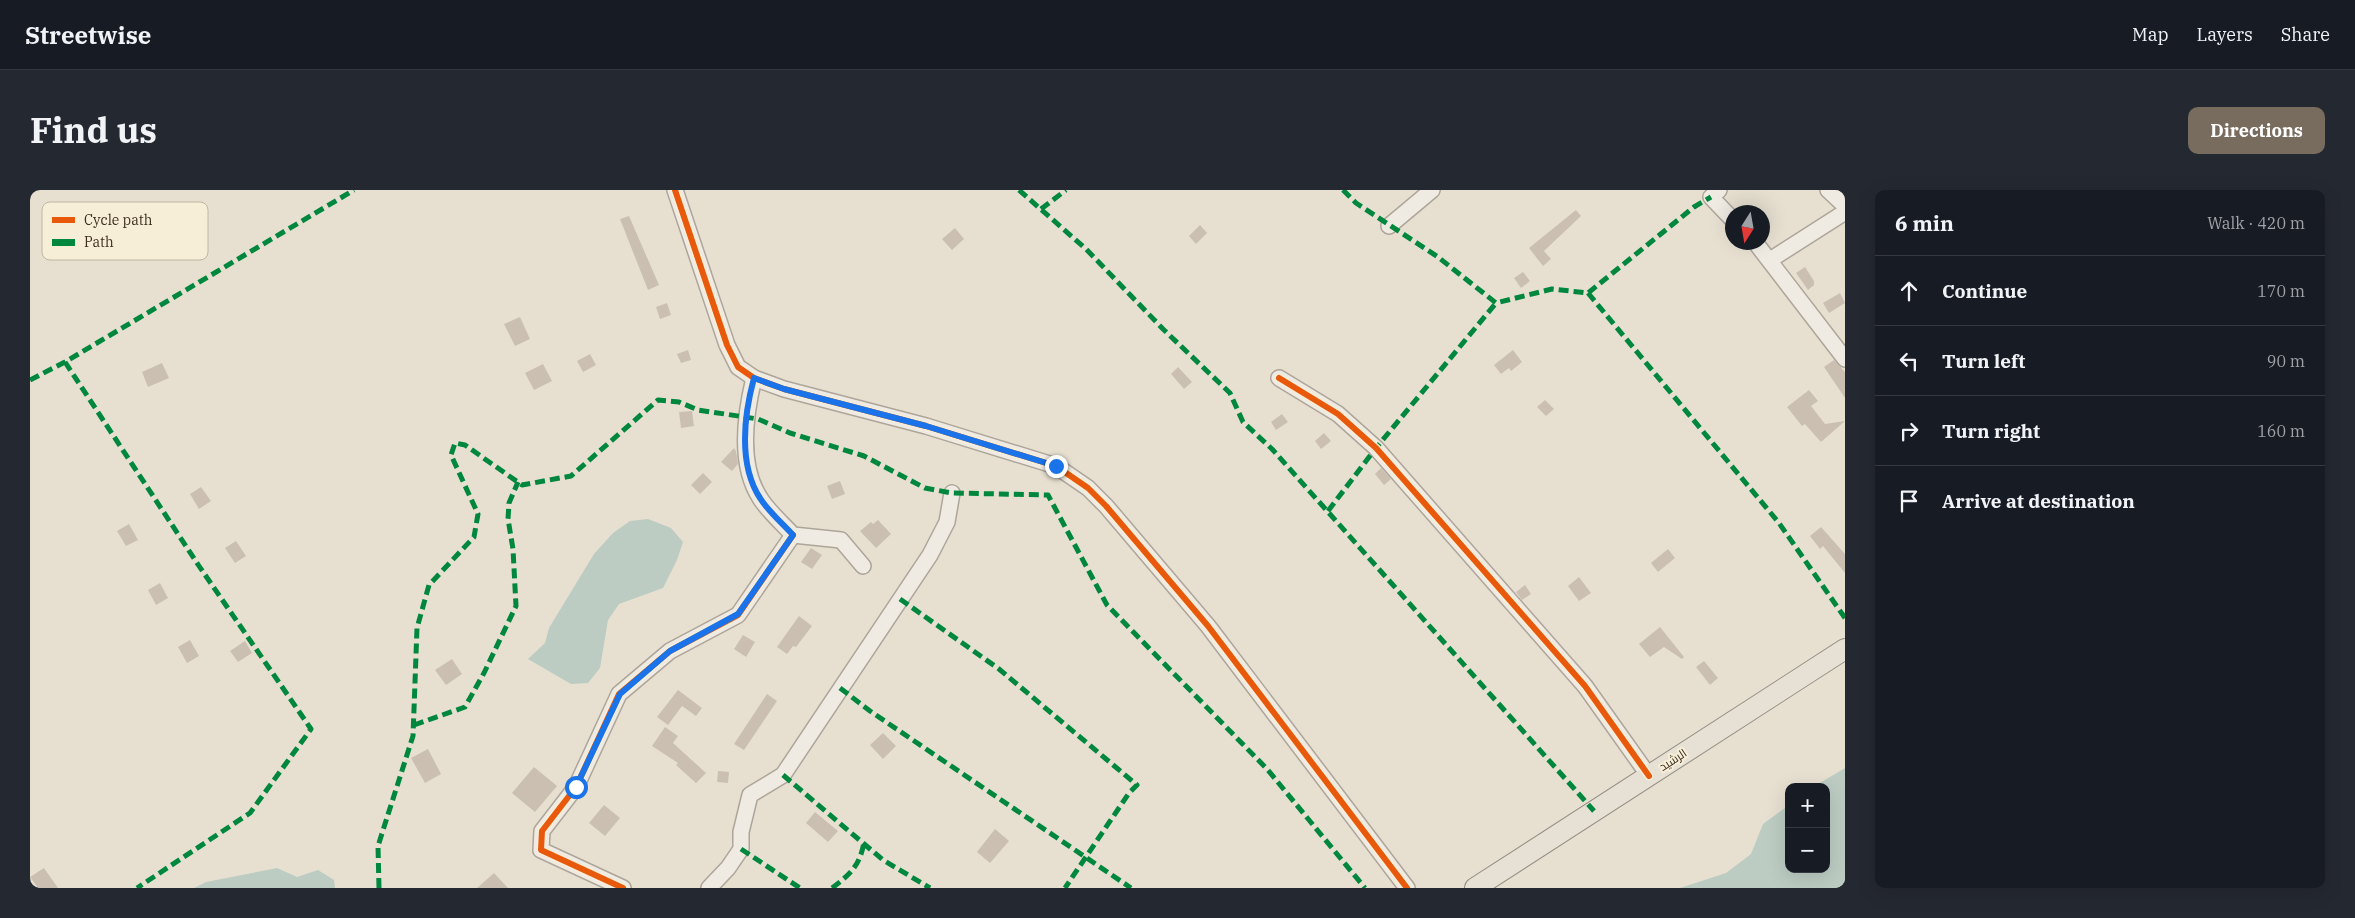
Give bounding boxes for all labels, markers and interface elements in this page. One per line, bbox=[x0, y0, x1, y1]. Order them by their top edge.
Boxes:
text: Streetwise bbox=[25, 19, 151, 51]
text: Map bbox=[2132, 23, 2169, 46]
text: Layers bbox=[2197, 23, 2253, 46]
text: Share bbox=[2281, 23, 2330, 46]
text: Find us bbox=[30, 107, 157, 153]
button: Directions bbox=[2188, 107, 2325, 154]
legend bbox=[42, 202, 208, 260]
north arrow bbox=[1725, 205, 1770, 250]
text: 6 min bbox=[1895, 209, 1954, 237]
text: Cycle path bbox=[84, 211, 153, 229]
text: Walk · 420 m bbox=[2207, 213, 2305, 233]
text: Path bbox=[84, 233, 114, 251]
icon: ahead bbox=[1895, 277, 1923, 305]
text: Continue bbox=[1942, 279, 2027, 303]
text: 170 m bbox=[2257, 281, 2305, 301]
icon: left bbox=[1895, 347, 1923, 375]
text: Turn left bbox=[1942, 349, 2025, 373]
text: 90 m bbox=[2267, 351, 2305, 371]
icon: right bbox=[1895, 417, 1923, 445]
text: Turn right bbox=[1942, 419, 2040, 443]
text: 160 m bbox=[2257, 421, 2305, 441]
route end bbox=[1045, 455, 1068, 478]
icon: arrive bbox=[1895, 487, 1923, 515]
text: Arrive at destination bbox=[1942, 489, 2135, 513]
street label: الرشيد bbox=[1656, 745, 1689, 774]
route start bbox=[565, 776, 588, 799]
map controls bbox=[1785, 783, 1830, 873]
button: + bbox=[1785, 783, 1830, 828]
button: − bbox=[1785, 828, 1830, 873]

